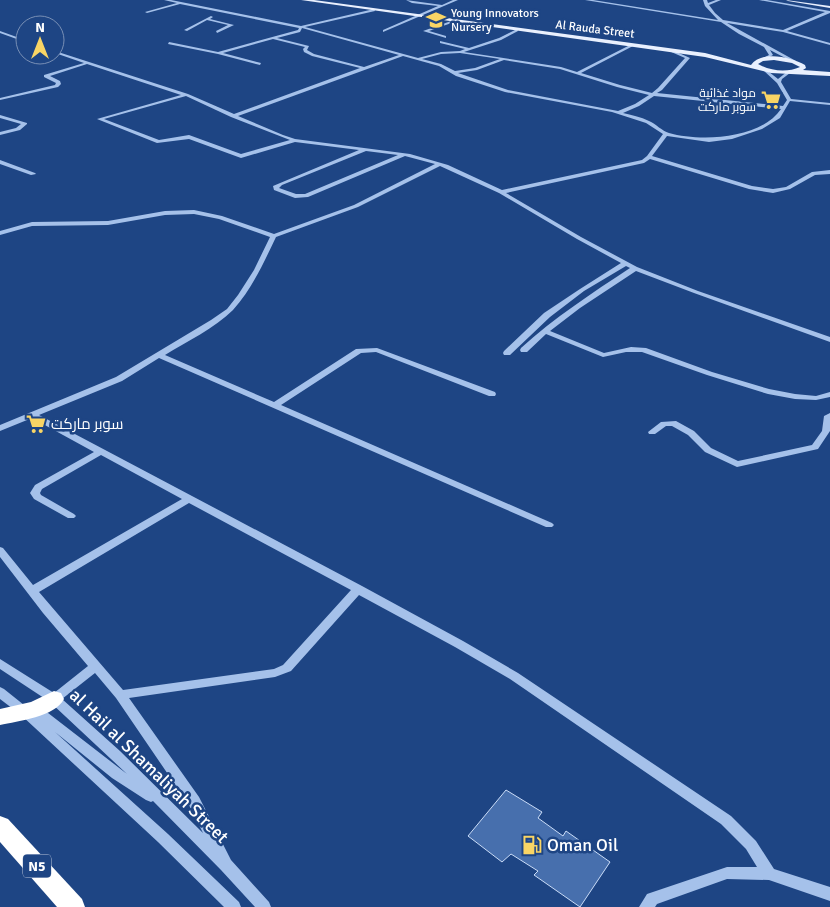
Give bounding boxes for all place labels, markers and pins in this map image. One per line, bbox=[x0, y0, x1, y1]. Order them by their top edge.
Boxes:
place label: Young Innovators Nursery bbox=[451, 6, 539, 35]
school or university icon: Young Innovators Nursery bbox=[425, 9, 447, 31]
place label: مواد غذائية سوبر ماركت bbox=[698, 86, 756, 115]
supermarket icon: مواد غذائية سوبر ماركت bbox=[760, 89, 782, 111]
supermarket icon: سوبر ماركت bbox=[25, 413, 47, 435]
place label: سوبر ماركت bbox=[51, 415, 124, 433]
fuel station icon: Oman Oil bbox=[521, 834, 543, 856]
place label: Oman Oil bbox=[547, 834, 618, 856]

